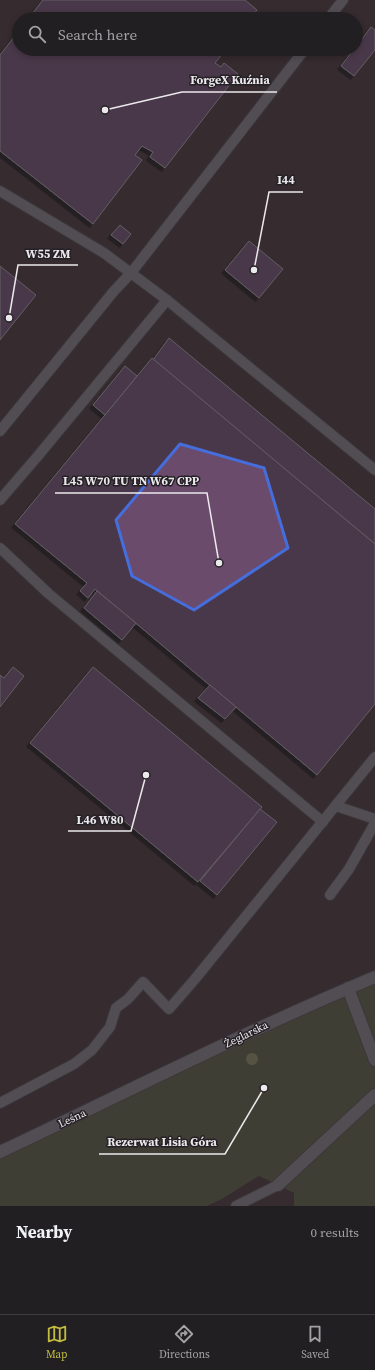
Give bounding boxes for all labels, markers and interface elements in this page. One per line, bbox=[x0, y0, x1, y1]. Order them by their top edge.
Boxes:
search box bbox=[12, 12, 363, 56]
icon: search bbox=[26, 23, 48, 45]
text: Search here bbox=[58, 24, 137, 45]
callout: ForgeX Kuźnia bbox=[182, 68, 277, 92]
text: ForgeX Kuźnia bbox=[190, 72, 270, 88]
callout: I44 bbox=[269, 168, 303, 192]
text: I44 bbox=[277, 172, 295, 188]
callout: W55 ZM bbox=[18, 241, 78, 265]
text: W55 ZM bbox=[26, 246, 71, 262]
callout: L45 W70 TU TN W67 CPP bbox=[55, 469, 207, 493]
text: L45 W70 TU TN W67 CPP bbox=[63, 473, 200, 489]
callout: L46 W80 bbox=[68, 807, 131, 831]
text: L46 W80 bbox=[76, 812, 124, 828]
street label: Żeglarska bbox=[222, 1017, 271, 1051]
street label: Leśna bbox=[56, 1105, 89, 1131]
callout: Rezerwat Lisia Góra bbox=[99, 1130, 225, 1154]
text: Rezerwat Lisia Góra bbox=[107, 1134, 217, 1150]
text: Nearby bbox=[16, 1220, 72, 1244]
text: 0 results bbox=[311, 1224, 359, 1241]
tab: Map bbox=[46, 1323, 68, 1362]
tab: Directions bbox=[159, 1323, 210, 1362]
tab: Saved bbox=[301, 1323, 329, 1362]

